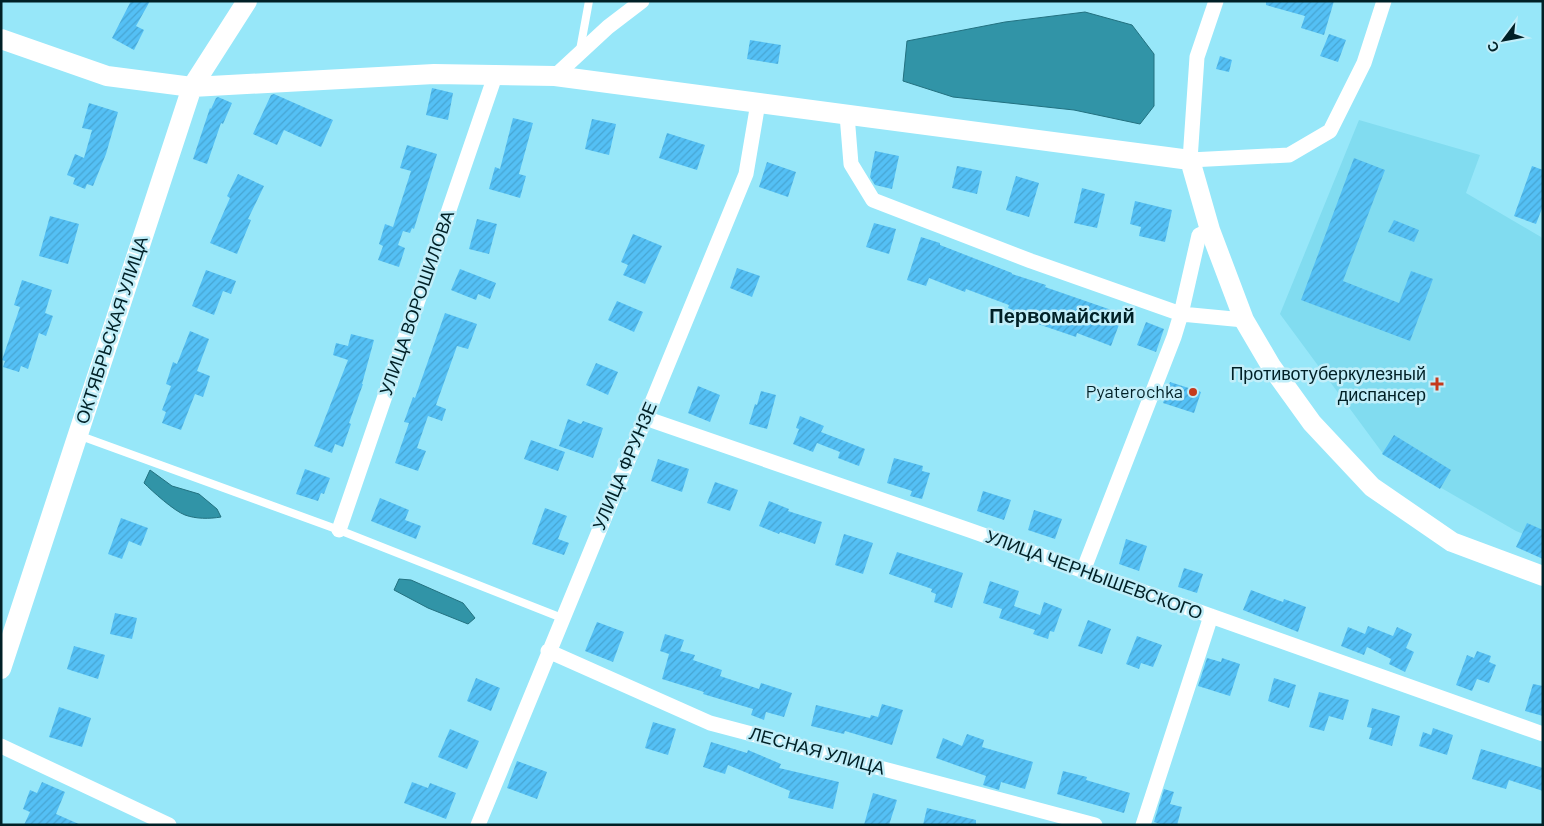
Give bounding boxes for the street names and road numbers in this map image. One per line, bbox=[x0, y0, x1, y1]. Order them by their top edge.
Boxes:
street label: УЛИЦА ВОРОШИЛОВА bbox=[374, 207, 458, 398]
street label: ОКТЯБРЬСКАЯ УЛИЦА bbox=[70, 233, 152, 426]
street label: УЛИЦА ФРУНЗЕ bbox=[587, 398, 661, 533]
street label: УЛИЦА ЧЕРНЫШЕВСКОГО bbox=[983, 524, 1206, 624]
street label: ЛЕСНАЯ УЛИЦА bbox=[747, 721, 887, 779]

